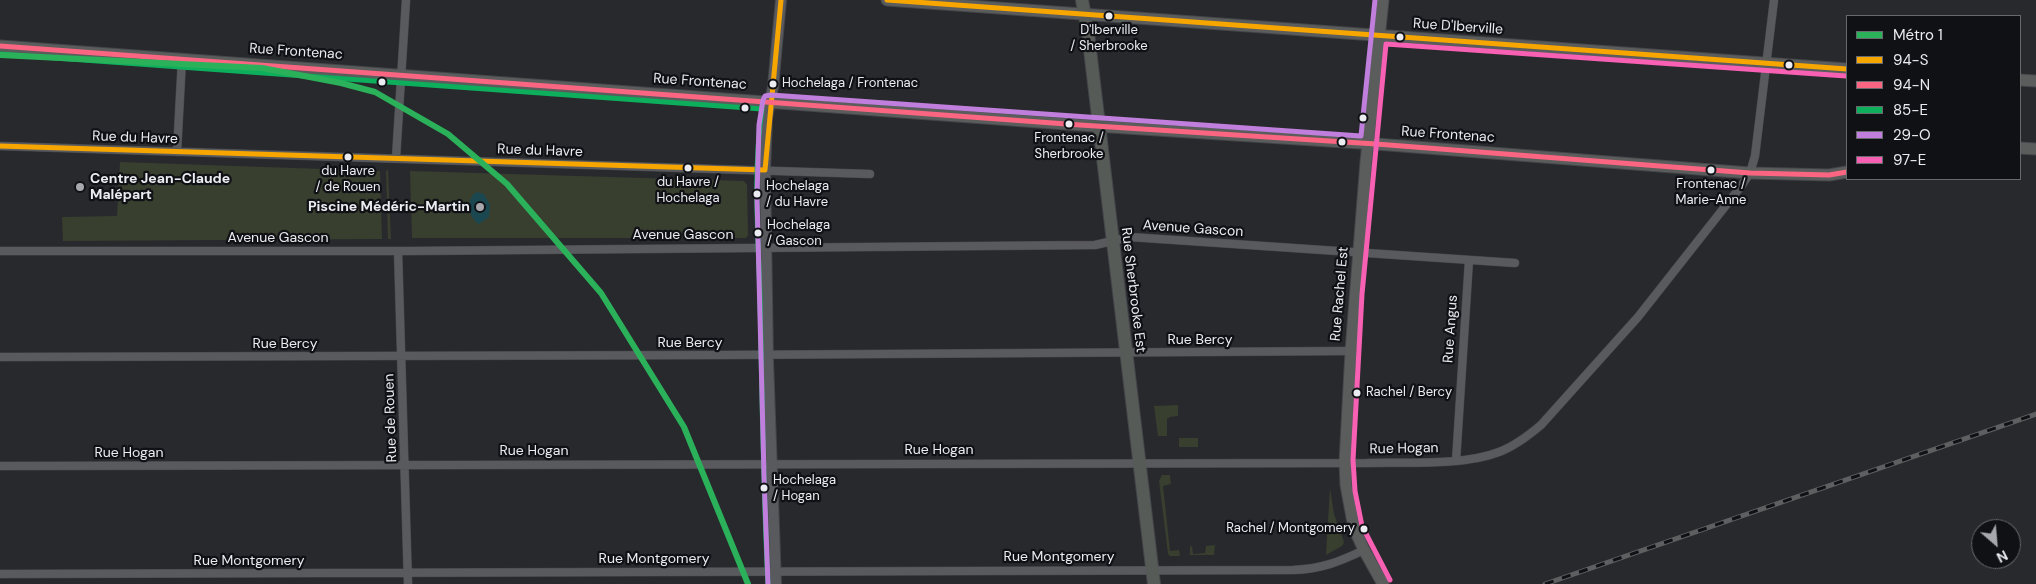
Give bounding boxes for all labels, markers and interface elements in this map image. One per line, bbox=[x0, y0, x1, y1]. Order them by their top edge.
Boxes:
marker: D'Iberville / Sherbrooke bbox=[1104, 11, 1114, 21]
street label: Rue D'Iberville bbox=[1413, 15, 1503, 39]
legend bbox=[1846, 15, 2021, 180]
place label: D'Iberville / Sherbrooke bbox=[1070, 23, 1148, 54]
text: Métro 1 bbox=[1893, 25, 1943, 45]
unlabelled marker bbox=[1395, 32, 1405, 42]
street label: Rue Frontenac bbox=[249, 40, 343, 64]
text: 94-S bbox=[1893, 50, 1928, 70]
unlabelled marker bbox=[1784, 60, 1794, 70]
street label: Rue Frontenac bbox=[653, 70, 747, 94]
text: 94-N bbox=[1893, 75, 1930, 95]
place label: Hochelaga / Frontenac bbox=[782, 76, 918, 92]
unlabelled marker bbox=[377, 77, 387, 87]
marker: Hochelaga / Frontenac bbox=[768, 79, 778, 89]
text: 85-E bbox=[1893, 100, 1928, 120]
unlabelled marker bbox=[740, 103, 750, 113]
unlabelled marker bbox=[1358, 113, 1368, 123]
marker: Frontenac / Sherbrooke bbox=[1064, 119, 1074, 129]
street label: Rue Frontenac bbox=[1401, 123, 1495, 147]
text: 29-O bbox=[1893, 125, 1931, 145]
street label: Rue du Havre bbox=[92, 128, 178, 148]
place label: Frontenac / Sherbrooke bbox=[1034, 131, 1104, 162]
unlabelled marker bbox=[1337, 137, 1347, 147]
street label: Rue du Havre bbox=[497, 141, 583, 161]
text: 97-E bbox=[1893, 150, 1926, 170]
marker: du Havre / de Rouen bbox=[343, 152, 353, 162]
marker: du Havre / Hochelaga bbox=[683, 163, 693, 173]
place label: du Havre / de Rouen bbox=[316, 164, 380, 195]
marker: Frontenac / Marie-Anne bbox=[1706, 165, 1716, 175]
place label: Centre Jean-Claude Malépart bbox=[90, 171, 230, 203]
place label: du Havre / Hochelaga bbox=[656, 175, 720, 206]
place label: Frontenac / Marie-Anne bbox=[1676, 177, 1746, 208]
place label: Hochelaga / du Havre bbox=[766, 179, 829, 210]
marker: Centre Jean-Claude Malépart bbox=[74, 181, 86, 193]
marker: Hochelaga / du Havre bbox=[752, 189, 762, 199]
place label: Piscine Médéric-Martin bbox=[308, 199, 470, 215]
marker: Piscine Médéric-Martin bbox=[474, 201, 486, 213]
street label: Avenue Gascon bbox=[1142, 217, 1244, 241]
place label: Hochelaga / Gascon bbox=[767, 218, 830, 249]
street label: Rue Sherbrooke Est bbox=[1117, 226, 1149, 354]
street label: Avenue Gascon bbox=[633, 227, 733, 243]
marker: Hochelaga / Gascon bbox=[753, 228, 763, 238]
street label: Avenue Gascon bbox=[228, 230, 328, 246]
street label: Rue Rachel Est bbox=[1328, 246, 1352, 342]
street label: Rue Angus bbox=[1440, 294, 1462, 364]
street label: Rue Bercy bbox=[1167, 332, 1233, 348]
street label: Rue Bercy bbox=[657, 335, 723, 351]
street label: Rue Bercy bbox=[252, 336, 318, 352]
street label: Rue de Rouen bbox=[381, 373, 401, 463]
place label: Rachel / Bercy bbox=[1366, 385, 1452, 401]
marker: Rachel / Bercy bbox=[1352, 388, 1362, 398]
street label: Rue Hogan bbox=[1369, 440, 1439, 458]
street label: Rue Hogan bbox=[904, 442, 974, 458]
street label: Rue Hogan bbox=[499, 443, 569, 459]
street label: Rue Hogan bbox=[94, 445, 164, 461]
place label: Hochelaga / Hogan bbox=[773, 473, 836, 504]
marker: Hochelaga / Hogan bbox=[759, 483, 769, 493]
north arrow bbox=[1971, 519, 2021, 569]
place label: Rachel / Montgomery bbox=[1226, 521, 1355, 537]
marker: Rachel / Montgomery bbox=[1359, 524, 1369, 534]
text: N bbox=[1994, 546, 2011, 567]
street label: Rue Montgomery bbox=[1004, 549, 1114, 565]
street label: Rue Montgomery bbox=[599, 551, 709, 567]
street label: Rue Montgomery bbox=[194, 553, 304, 569]

